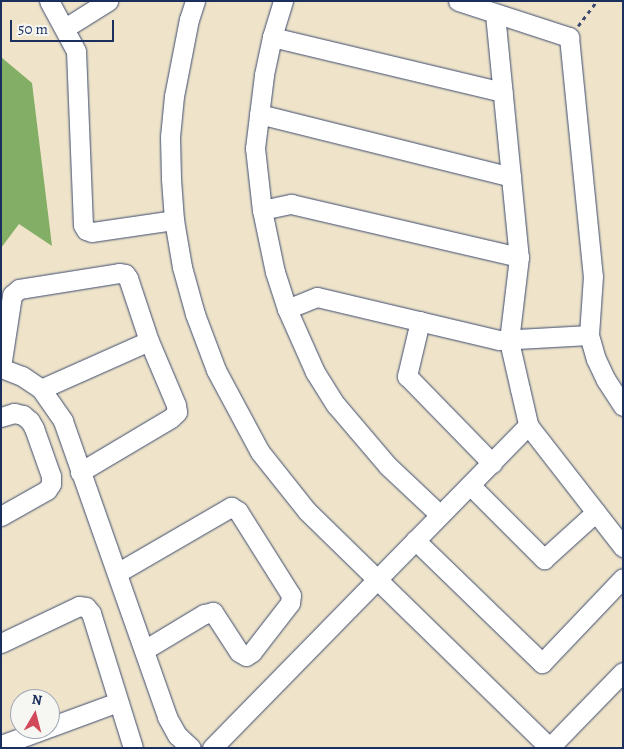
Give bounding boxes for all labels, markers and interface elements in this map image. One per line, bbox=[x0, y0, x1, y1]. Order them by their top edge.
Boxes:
scale bar bbox=[12, 10, 116, 42]
text: 50 m bbox=[18, 19, 48, 39]
north arrow bbox=[10, 689, 60, 739]
text: N bbox=[31, 690, 43, 710]

